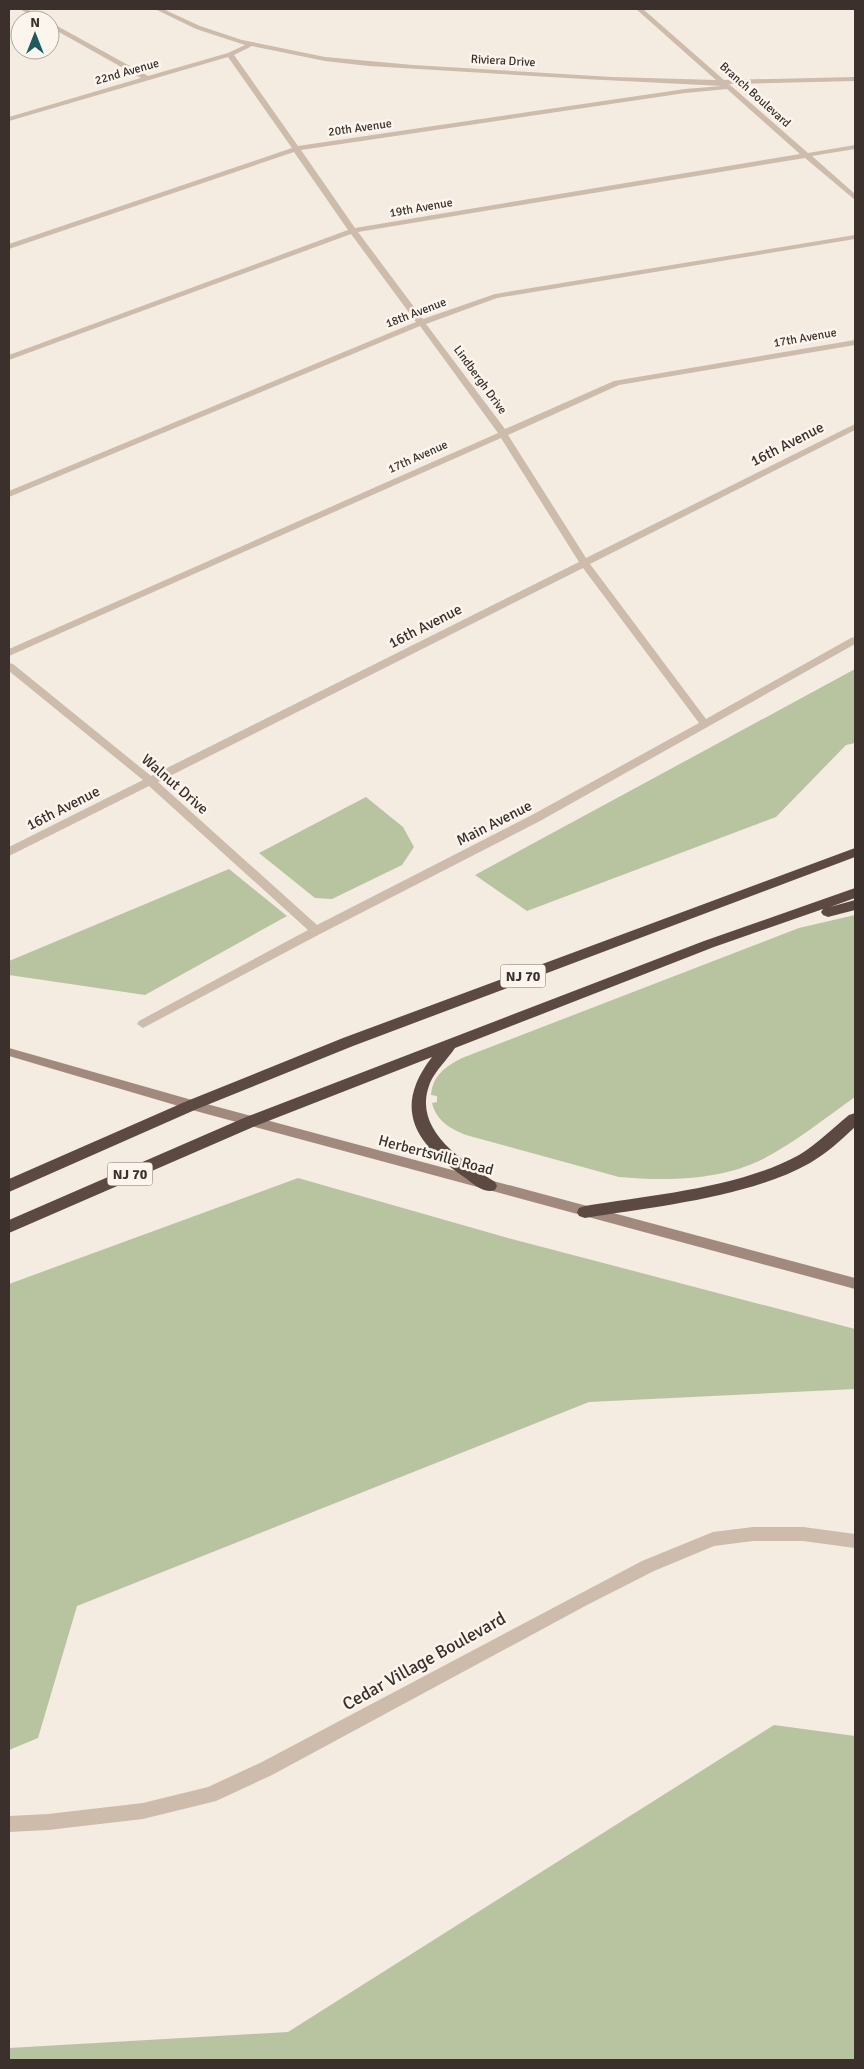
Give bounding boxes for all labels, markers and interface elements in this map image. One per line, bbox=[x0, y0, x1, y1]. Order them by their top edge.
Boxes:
north arrow bbox=[10, 10, 60, 60]
text: N bbox=[30, 14, 40, 31]
street label: Riviera Drive bbox=[470, 52, 536, 70]
street label: 22nd Avenue bbox=[93, 56, 161, 88]
street label: Branch Boulevard bbox=[716, 59, 794, 131]
street label: 20th Avenue bbox=[327, 116, 393, 140]
street label: 19th Avenue bbox=[388, 195, 454, 221]
street label: 18th Avenue bbox=[383, 295, 449, 331]
street label: 17th Avenue bbox=[772, 325, 838, 351]
street label: Lindbergh Drive bbox=[450, 343, 510, 417]
street label: 16th Avenue bbox=[747, 418, 827, 470]
street label: 17th Avenue bbox=[386, 437, 450, 477]
street label: 16th Avenue bbox=[385, 600, 465, 652]
street label: Walnut Drive bbox=[138, 750, 212, 818]
street label: 16th Avenue bbox=[23, 782, 103, 834]
street label: Main Avenue bbox=[453, 796, 535, 850]
road number: NJ 70 bbox=[500, 964, 546, 988]
street label: Herbertsville Road bbox=[377, 1131, 496, 1179]
road number: NJ 70 bbox=[108, 1162, 152, 1186]
street label: Cedar Village Boulevard bbox=[338, 1607, 510, 1715]

